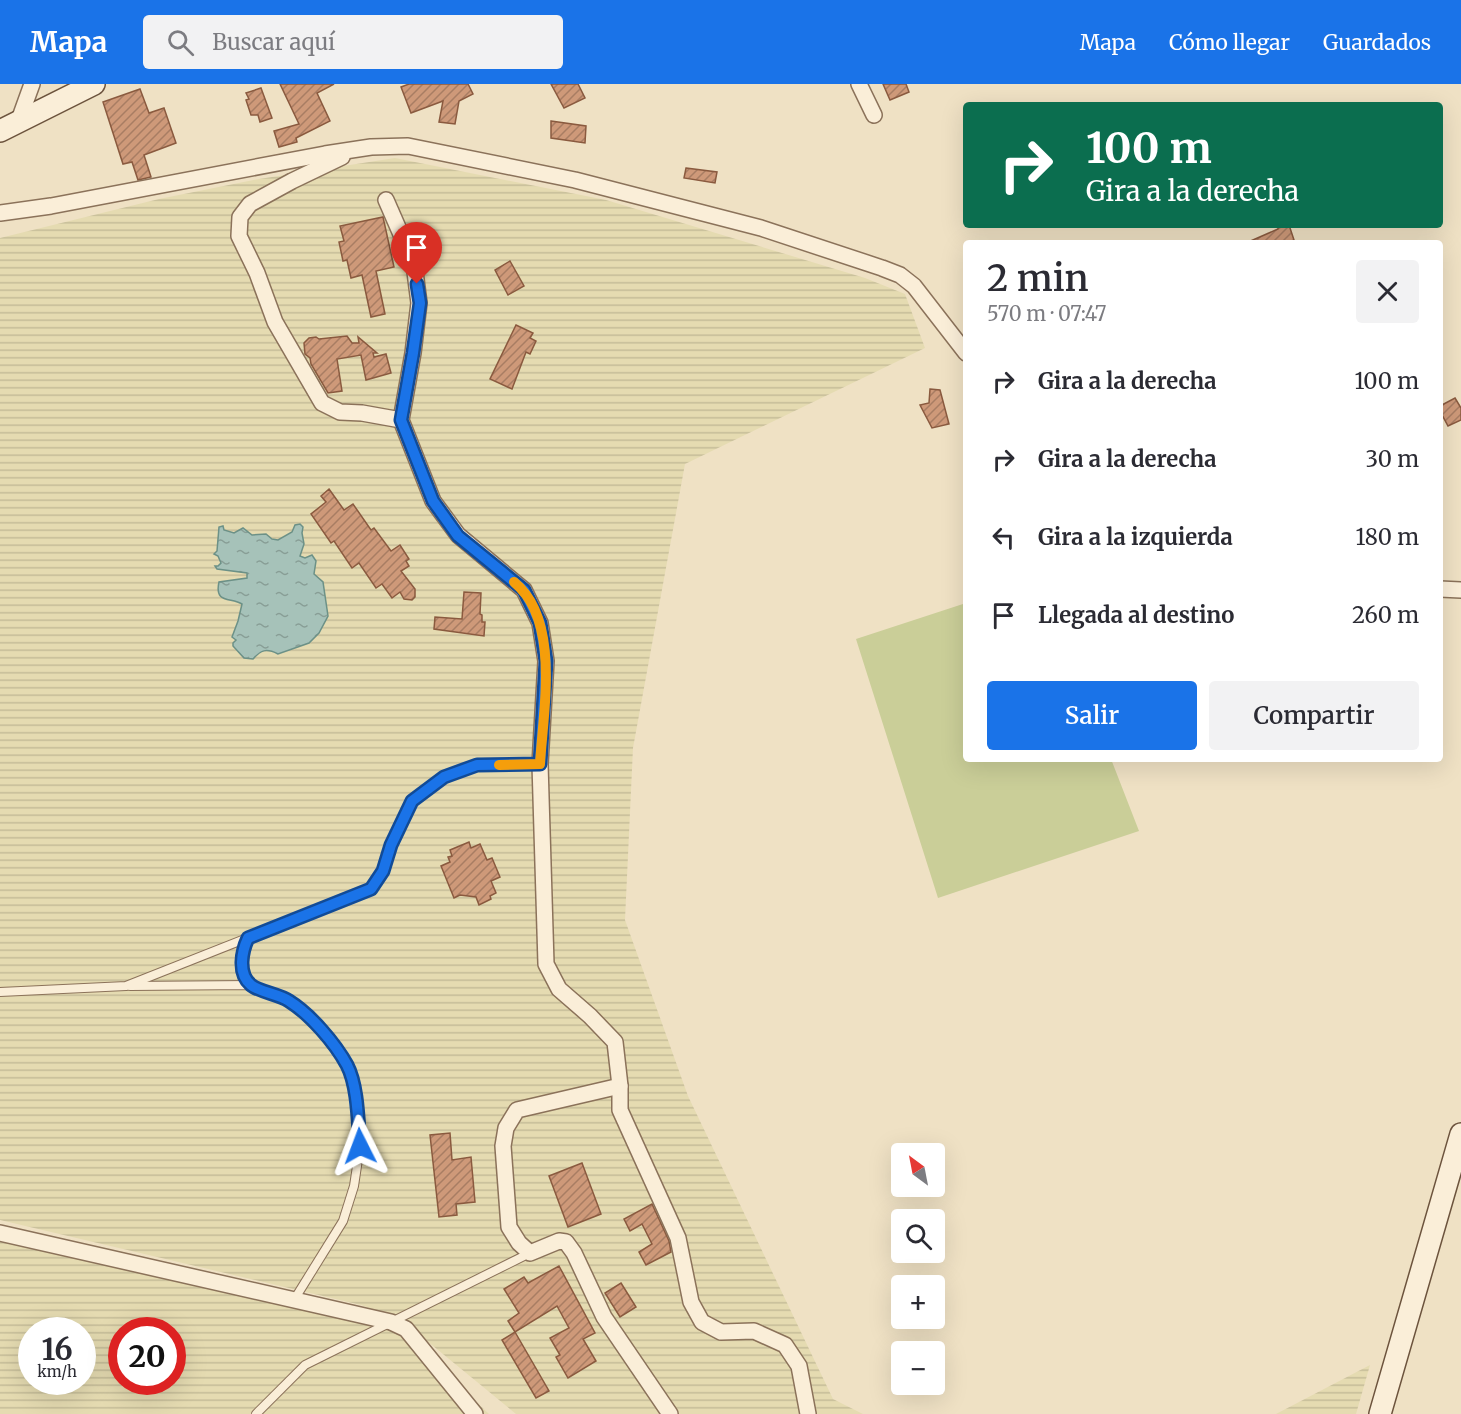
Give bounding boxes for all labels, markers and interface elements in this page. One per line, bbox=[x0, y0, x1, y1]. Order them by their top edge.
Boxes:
search box bbox=[143, 15, 563, 69]
text: Mapa bbox=[30, 24, 107, 60]
icon: search bbox=[164, 26, 197, 59]
text: Buscar aquí bbox=[212, 28, 335, 56]
text: Mapa bbox=[1080, 29, 1136, 56]
text: Cómo llegar bbox=[1169, 29, 1290, 56]
text: Guardados bbox=[1323, 29, 1431, 56]
text: 100 m bbox=[1086, 122, 1212, 174]
icon: right bbox=[987, 126, 1065, 204]
text: Gira a la derecha bbox=[1086, 174, 1299, 208]
pin bbox=[391, 222, 442, 284]
icon: arrive bbox=[400, 231, 433, 264]
text: 2 min bbox=[987, 256, 1089, 301]
button: close bbox=[1356, 260, 1419, 323]
text: 570 m · 07:47 bbox=[987, 301, 1106, 326]
icon: right bbox=[987, 365, 1020, 398]
text: Gira a la derecha bbox=[1038, 367, 1216, 395]
text: 100 m bbox=[1354, 367, 1419, 395]
icon: right bbox=[987, 443, 1020, 476]
text: Gira a la derecha bbox=[1038, 445, 1216, 473]
text: 30 m bbox=[1365, 445, 1419, 473]
icon: left bbox=[987, 521, 1020, 554]
text: Gira a la izquierda bbox=[1038, 523, 1233, 551]
text: 180 m bbox=[1355, 523, 1419, 551]
icon: arrive bbox=[987, 599, 1020, 632]
text: Llegada al destino bbox=[1038, 601, 1234, 629]
text: 260 m bbox=[1352, 601, 1419, 629]
button: Salir bbox=[987, 681, 1197, 750]
button: Compartir bbox=[1209, 681, 1419, 750]
position arrow bbox=[328, 1114, 392, 1178]
north arrow bbox=[891, 1143, 945, 1197]
map controls bbox=[891, 1143, 945, 1395]
button: search bbox=[891, 1209, 945, 1263]
button: + bbox=[891, 1275, 945, 1329]
speed limit sign: 20 bbox=[108, 1317, 186, 1395]
text: 16 bbox=[41, 1330, 73, 1368]
button: − bbox=[891, 1341, 945, 1395]
text: km/h bbox=[37, 1362, 77, 1381]

